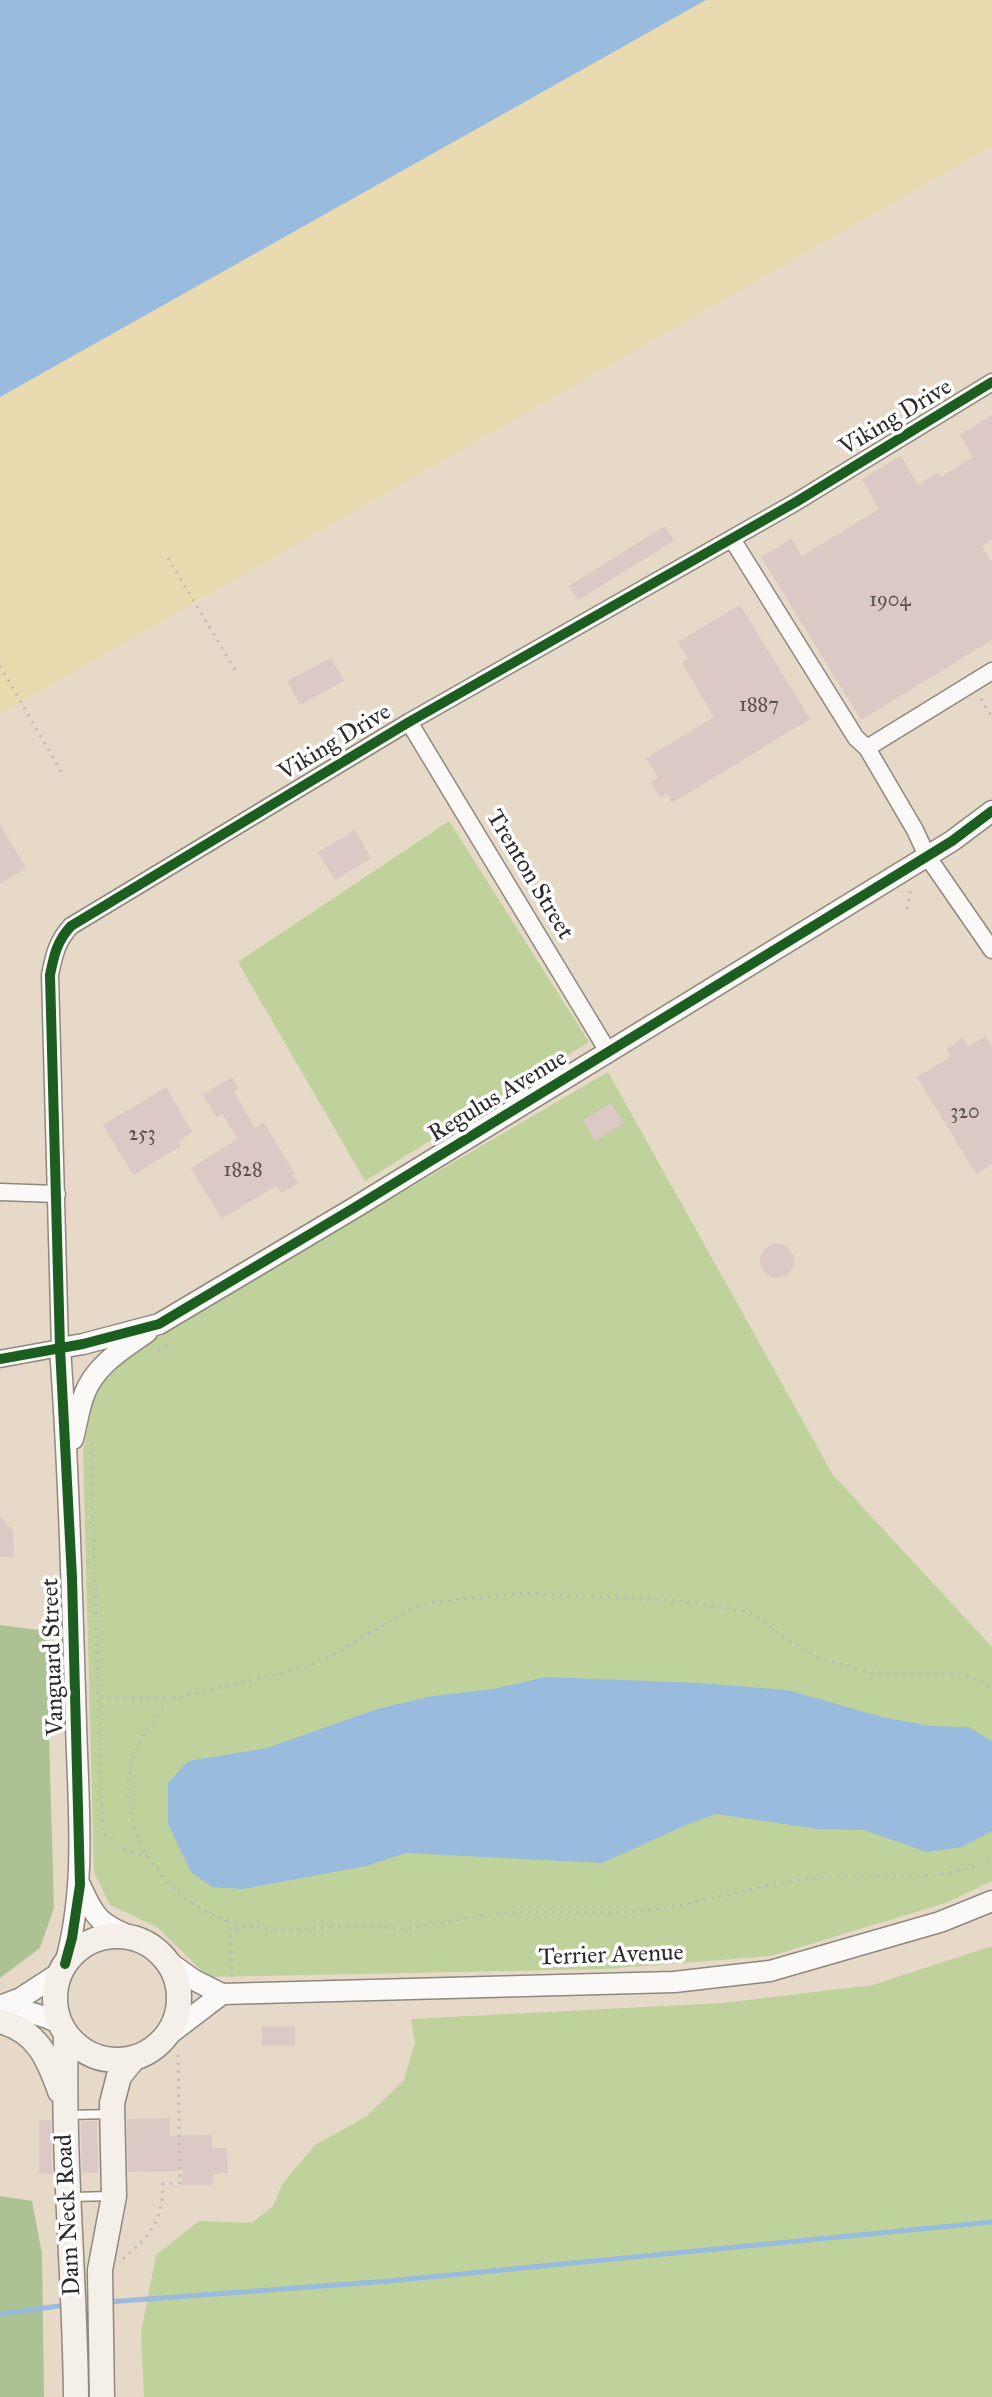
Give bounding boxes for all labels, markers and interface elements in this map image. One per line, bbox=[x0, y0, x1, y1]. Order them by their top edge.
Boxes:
street label: Viking Drive bbox=[835, 373, 957, 463]
house number: 1904 bbox=[869, 589, 911, 613]
house number: 1887 bbox=[739, 694, 779, 718]
street label: Viking Drive bbox=[274, 698, 396, 788]
street label: Trenton Street bbox=[479, 805, 579, 945]
street label: Regulus Avenue bbox=[424, 1044, 572, 1150]
house number: 320 bbox=[950, 1101, 980, 1125]
house number: 253 bbox=[128, 1123, 156, 1147]
house number: 1828 bbox=[223, 1159, 263, 1183]
street label: Vanguard Street bbox=[37, 1578, 71, 1736]
street label: Terrier Avenue bbox=[538, 1939, 684, 1973]
street label: Dam Neck Road bbox=[50, 2133, 88, 2297]

